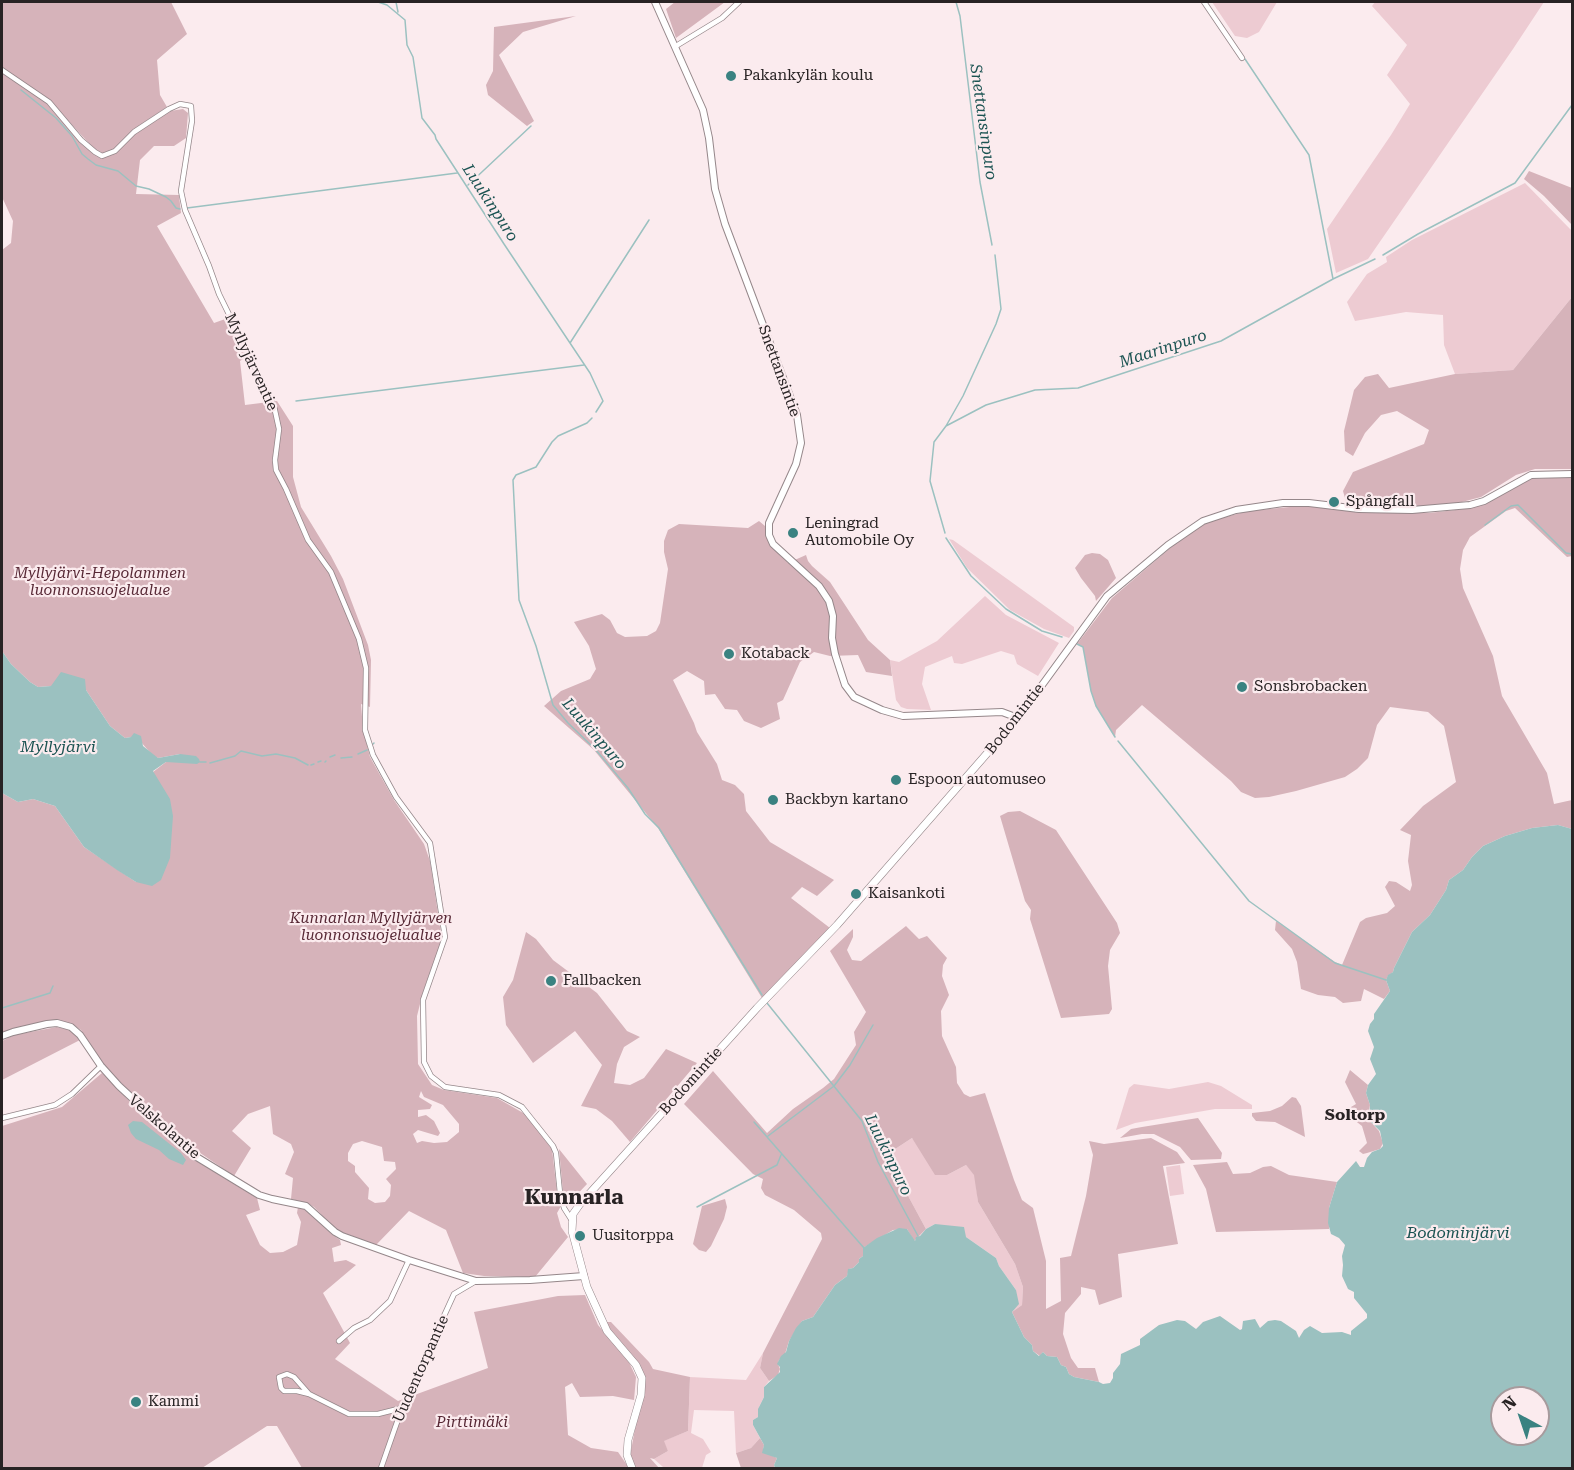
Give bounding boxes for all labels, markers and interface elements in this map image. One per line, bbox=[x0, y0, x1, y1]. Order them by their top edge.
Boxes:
water label: Snettansinpuro bbox=[965, 63, 1001, 181]
place label: Pakankylän koulu bbox=[743, 67, 873, 85]
marker: Pakankylän koulu bbox=[724, 69, 738, 83]
water label: Luukinpuro bbox=[458, 161, 522, 245]
street label: Myllyjärventie bbox=[221, 310, 281, 414]
street label: Snettansintie bbox=[754, 323, 804, 419]
water label: Maarinpuro bbox=[1117, 326, 1209, 372]
place label: Spångfall bbox=[1346, 493, 1414, 511]
marker: Spångfall bbox=[1327, 495, 1341, 509]
place label: Leningrad Automobile Oy bbox=[805, 515, 914, 550]
marker: Leningrad Automobile Oy bbox=[786, 526, 800, 540]
park label: Myllyjärvi-Hepolammen luonnonsuojelualue bbox=[14, 565, 186, 600]
place label: Kotaback bbox=[741, 645, 810, 663]
marker: Kotaback bbox=[722, 647, 736, 661]
place label: Sonsbrobacken bbox=[1254, 678, 1367, 696]
street label: Bodomintie bbox=[982, 680, 1048, 758]
marker: Sonsbrobacken bbox=[1235, 680, 1249, 694]
water label: Luukinpuro bbox=[558, 694, 630, 774]
water label: Myllyjärvi bbox=[20, 737, 96, 757]
place label: Espoon automuseo bbox=[908, 771, 1046, 789]
marker: Espoon automuseo bbox=[889, 773, 903, 787]
place label: Backbyn kartano bbox=[785, 791, 908, 809]
marker: Backbyn kartano bbox=[766, 793, 780, 807]
place label: Kaisankoti bbox=[868, 885, 945, 903]
marker: Kaisankoti bbox=[849, 887, 863, 901]
park label: Kunnarlan Myllyjärven luonnonsuojelualue bbox=[290, 910, 452, 945]
place label: Fallbacken bbox=[563, 972, 642, 990]
marker: Fallbacken bbox=[544, 974, 558, 988]
street label: Bodomintie bbox=[656, 1043, 726, 1119]
street label: Velskolantie bbox=[125, 1091, 203, 1163]
district label: Soltorp bbox=[1325, 1105, 1385, 1125]
water label: Luukinpuro bbox=[860, 1111, 916, 1199]
district label: Kunnarla bbox=[525, 1185, 623, 1211]
water label: Bodominjärvi bbox=[1406, 1223, 1510, 1243]
place label: Uusitorppa bbox=[592, 1227, 674, 1245]
marker: Uusitorppa bbox=[573, 1229, 587, 1243]
street label: Uudentorpantie bbox=[389, 1313, 453, 1425]
north arrow bbox=[1490, 1386, 1550, 1446]
text: N bbox=[1499, 1392, 1520, 1415]
place label: Kammi bbox=[148, 1393, 199, 1411]
marker: Kammi bbox=[129, 1395, 143, 1409]
park label: Pirttimäki bbox=[436, 1414, 508, 1432]

